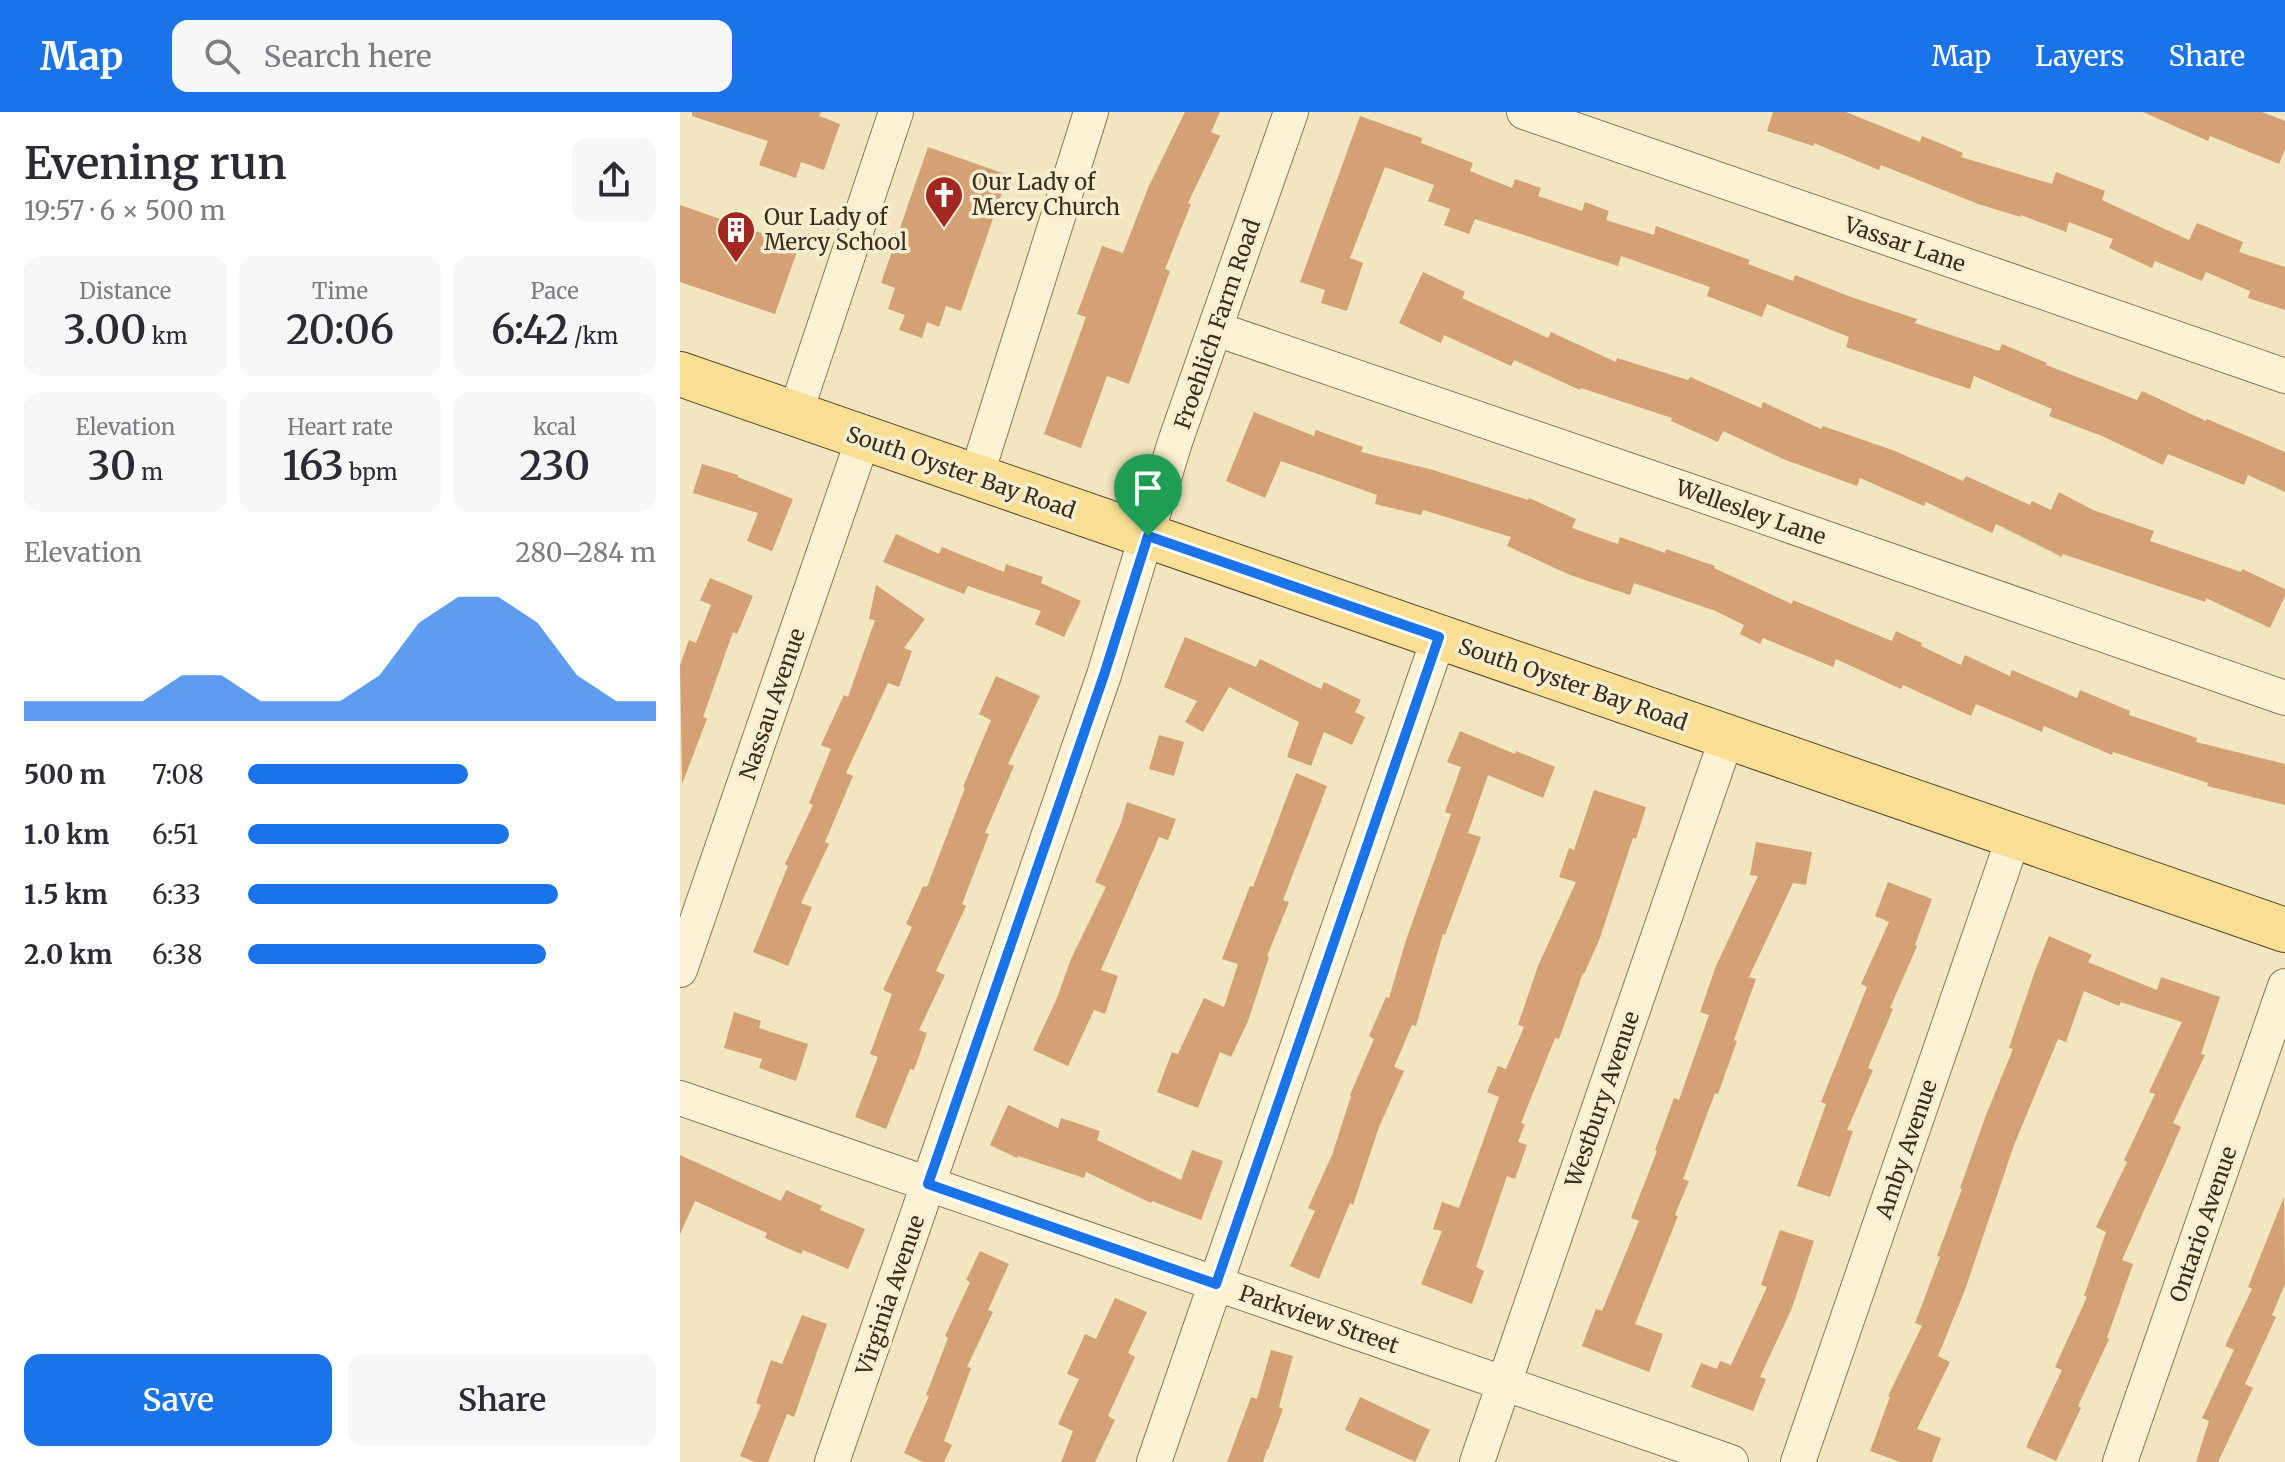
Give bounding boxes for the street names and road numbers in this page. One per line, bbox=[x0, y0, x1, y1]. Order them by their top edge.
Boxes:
street label: Vassar Lane bbox=[1840, 210, 1969, 278]
street label: Froehlich Farm Road bbox=[1168, 215, 1266, 433]
street label: South Oyster Bay Road bbox=[843, 420, 1079, 524]
street label: Wellesley Lane bbox=[1671, 473, 1830, 551]
street label: Nassau Avenue bbox=[733, 625, 811, 783]
street label: South Oyster Bay Road bbox=[1455, 632, 1691, 736]
street label: Westbury Avenue bbox=[1558, 1007, 1645, 1192]
street label: Amby Avenue bbox=[1869, 1076, 1943, 1223]
street label: Ontario Avenue bbox=[2163, 1142, 2243, 1306]
street label: Virginia Avenue bbox=[849, 1211, 931, 1380]
street label: Parkview Street bbox=[1236, 1279, 1403, 1360]

